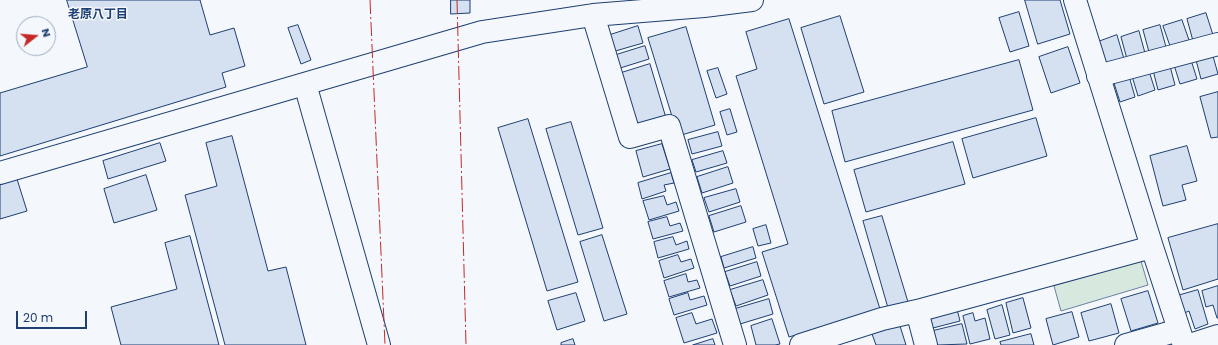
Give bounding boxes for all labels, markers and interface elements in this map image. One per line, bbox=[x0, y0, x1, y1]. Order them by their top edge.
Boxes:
district label: 老原八丁目 bbox=[68, 8, 128, 22]
north arrow bbox=[16, 16, 56, 56]
text: N bbox=[38, 26, 55, 39]
scale bar bbox=[18, 303, 89, 329]
text: 20 m bbox=[23, 309, 53, 326]

